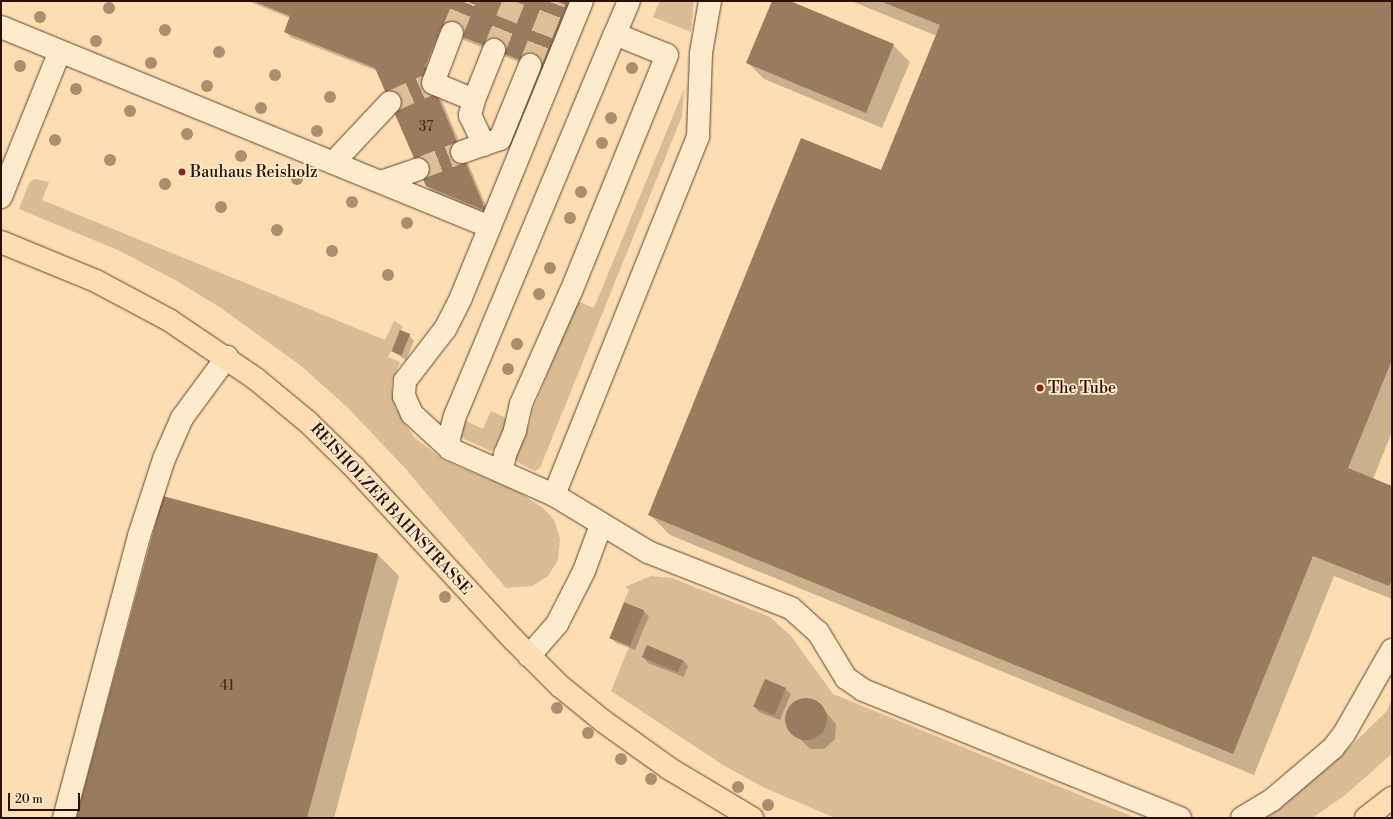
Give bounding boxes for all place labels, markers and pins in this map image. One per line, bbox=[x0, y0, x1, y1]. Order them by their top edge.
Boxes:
place label: Bauhaus Reisholz bbox=[190, 162, 318, 182]
marker: Bauhaus Reisholz bbox=[177, 167, 187, 177]
place label: The Tube bbox=[1048, 378, 1116, 398]
marker: The Tube bbox=[1035, 383, 1045, 393]

